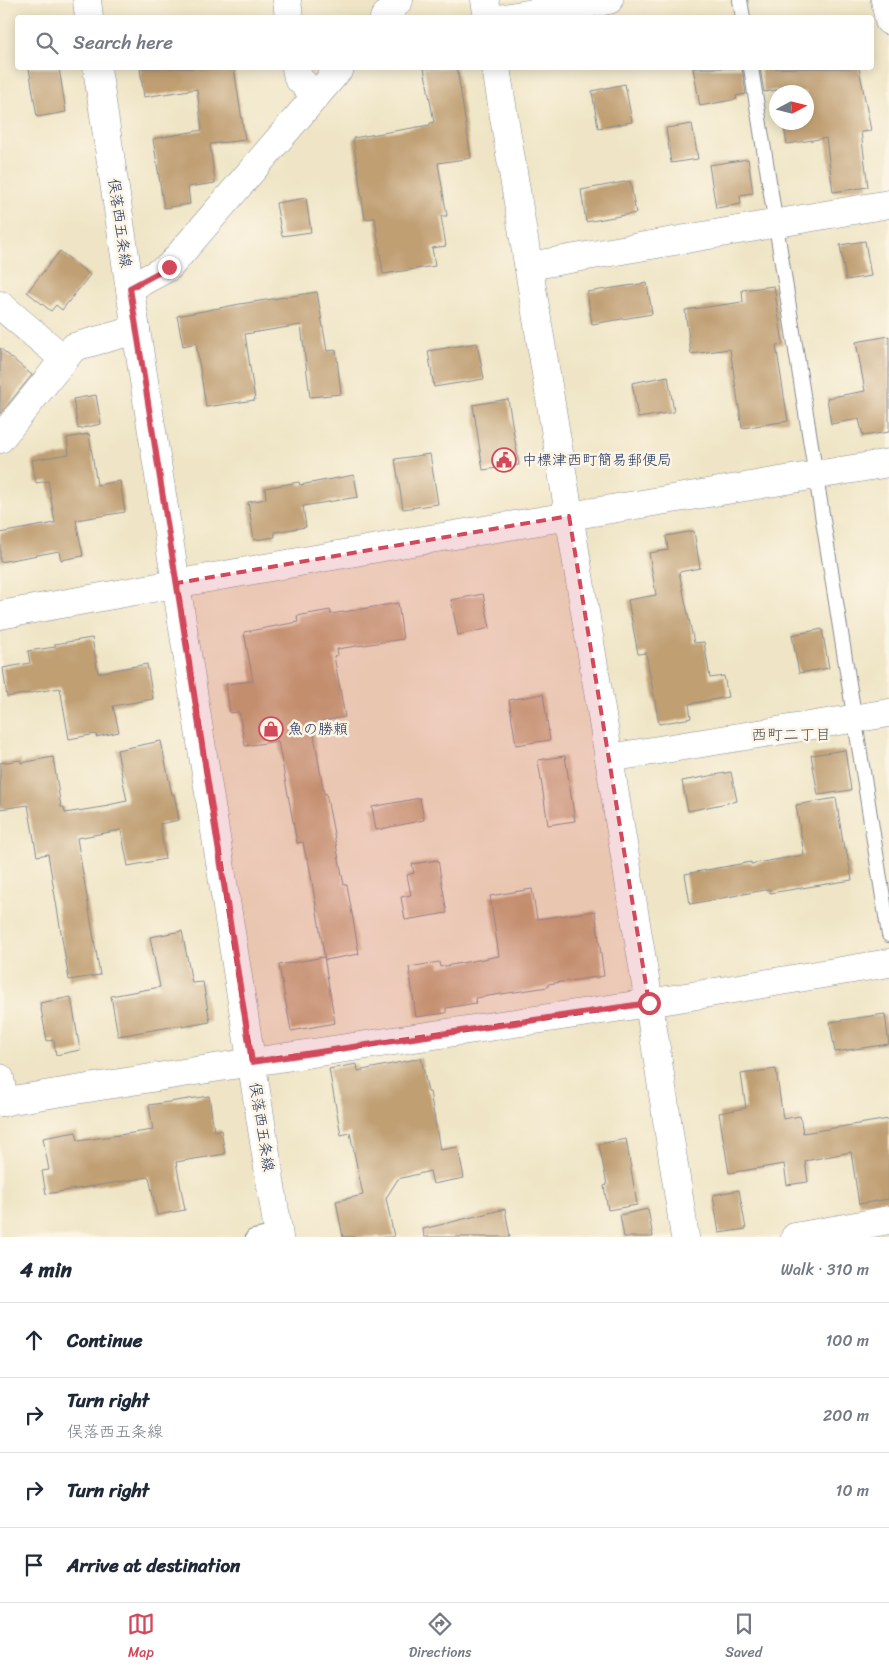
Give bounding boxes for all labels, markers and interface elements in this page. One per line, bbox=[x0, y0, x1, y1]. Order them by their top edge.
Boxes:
search box bbox=[15, 15, 874, 70]
text: Search here bbox=[73, 26, 173, 59]
icon: search bbox=[33, 29, 61, 57]
north arrow bbox=[769, 85, 814, 130]
street label: 俣落西五条線 bbox=[101, 177, 139, 269]
route end bbox=[158, 256, 181, 279]
public building icon: 中標津西町簡易郵便局 bbox=[491, 447, 517, 473]
place label: 中標津西町簡易郵便局 bbox=[522, 447, 672, 473]
shop icon: 魚の勝頼 bbox=[258, 716, 284, 742]
place label: 魚の勝頼 bbox=[288, 716, 348, 742]
district label: 西町二丁目 bbox=[751, 720, 831, 749]
route start bbox=[638, 992, 661, 1015]
street label: 俣落西五条線 bbox=[242, 1081, 282, 1173]
text: 4 min bbox=[20, 1251, 72, 1289]
text: Walk · 310 m bbox=[781, 1255, 869, 1284]
text: Continue bbox=[67, 1324, 143, 1357]
icon: ahead bbox=[20, 1326, 48, 1354]
text: 100 m bbox=[825, 1326, 869, 1355]
text: Turn right bbox=[67, 1384, 149, 1417]
icon: right bbox=[20, 1401, 48, 1429]
text: 200 m bbox=[823, 1401, 869, 1430]
text: 俣落西五条線 bbox=[67, 1417, 163, 1446]
text: Turn right bbox=[67, 1474, 149, 1507]
icon: right bbox=[20, 1476, 48, 1504]
text: 10 m bbox=[836, 1476, 869, 1505]
text: Arrive at destination bbox=[67, 1549, 240, 1582]
icon: arrive bbox=[20, 1551, 48, 1579]
tab: Map bbox=[127, 1610, 155, 1665]
tab: Directions bbox=[409, 1610, 471, 1665]
tab: Saved bbox=[725, 1610, 762, 1665]

